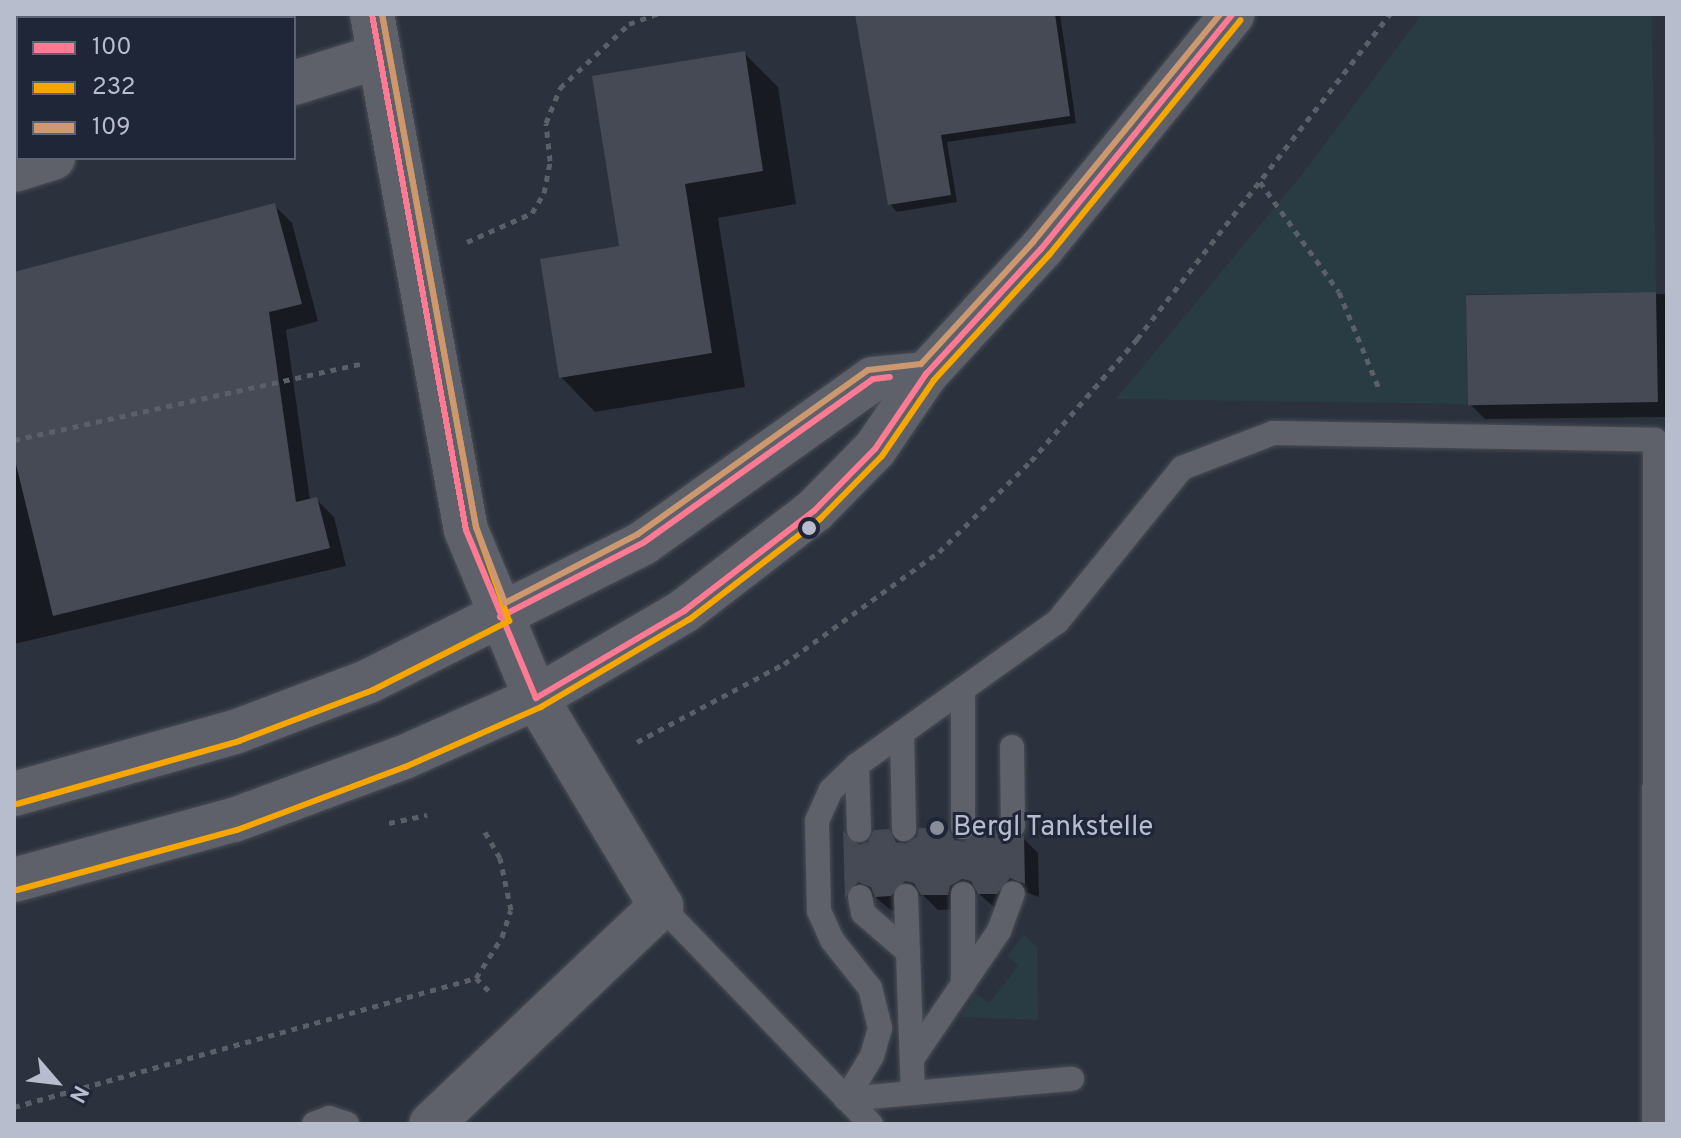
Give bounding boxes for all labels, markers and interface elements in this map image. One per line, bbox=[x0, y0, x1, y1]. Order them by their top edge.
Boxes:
legend bbox=[16, 16, 296, 160]
text: 100 bbox=[92, 33, 132, 63]
text: 232 bbox=[92, 73, 135, 103]
text: 109 bbox=[92, 113, 131, 143]
unlabelled marker bbox=[801, 520, 817, 536]
place label: Bergl Tankstelle bbox=[953, 811, 1154, 845]
marker: Bergl Tankstelle bbox=[928, 819, 946, 837]
north arrow bbox=[16, 1042, 96, 1122]
text: N bbox=[62, 1080, 93, 1107]

